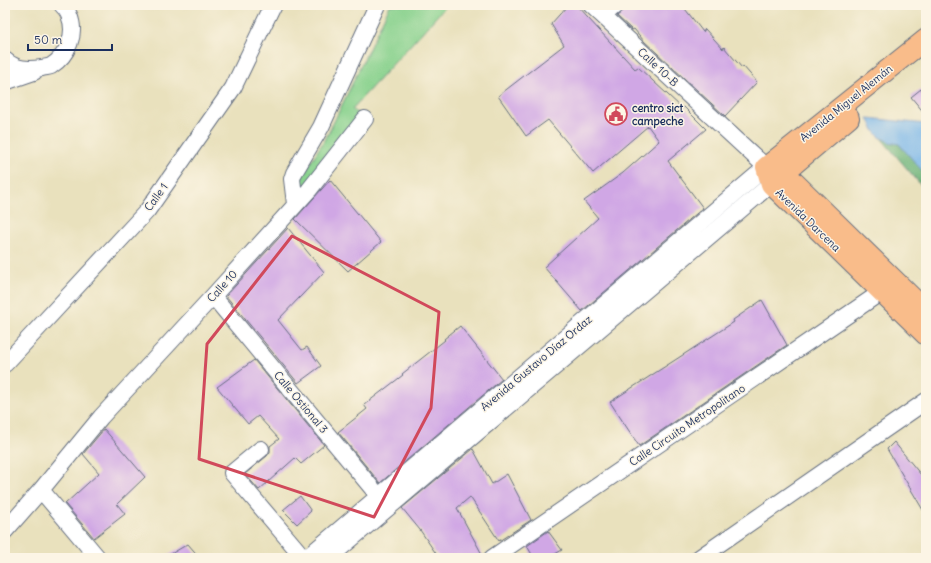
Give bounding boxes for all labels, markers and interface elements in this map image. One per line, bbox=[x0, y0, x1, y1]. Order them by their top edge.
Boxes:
scale bar bbox=[28, 26, 112, 52]
text: 50 m bbox=[34, 32, 63, 47]
street label: Calle 10-B bbox=[635, 45, 681, 89]
street label: Avenida Miguel Alemán bbox=[797, 61, 895, 145]
public building icon: centro sict campeche bbox=[603, 101, 629, 127]
place label: centro sict campeche bbox=[632, 101, 684, 129]
street label: Calle 1 bbox=[141, 180, 171, 214]
street label: Avenida Darcena bbox=[773, 185, 843, 255]
street label: Calle 10 bbox=[204, 267, 240, 305]
street label: Avenida Gustavo Díaz Ordaz bbox=[477, 312, 595, 414]
street label: Calle Ostional 3 bbox=[271, 368, 331, 436]
street label: Calle Circuito Metropolitano bbox=[626, 381, 748, 469]

